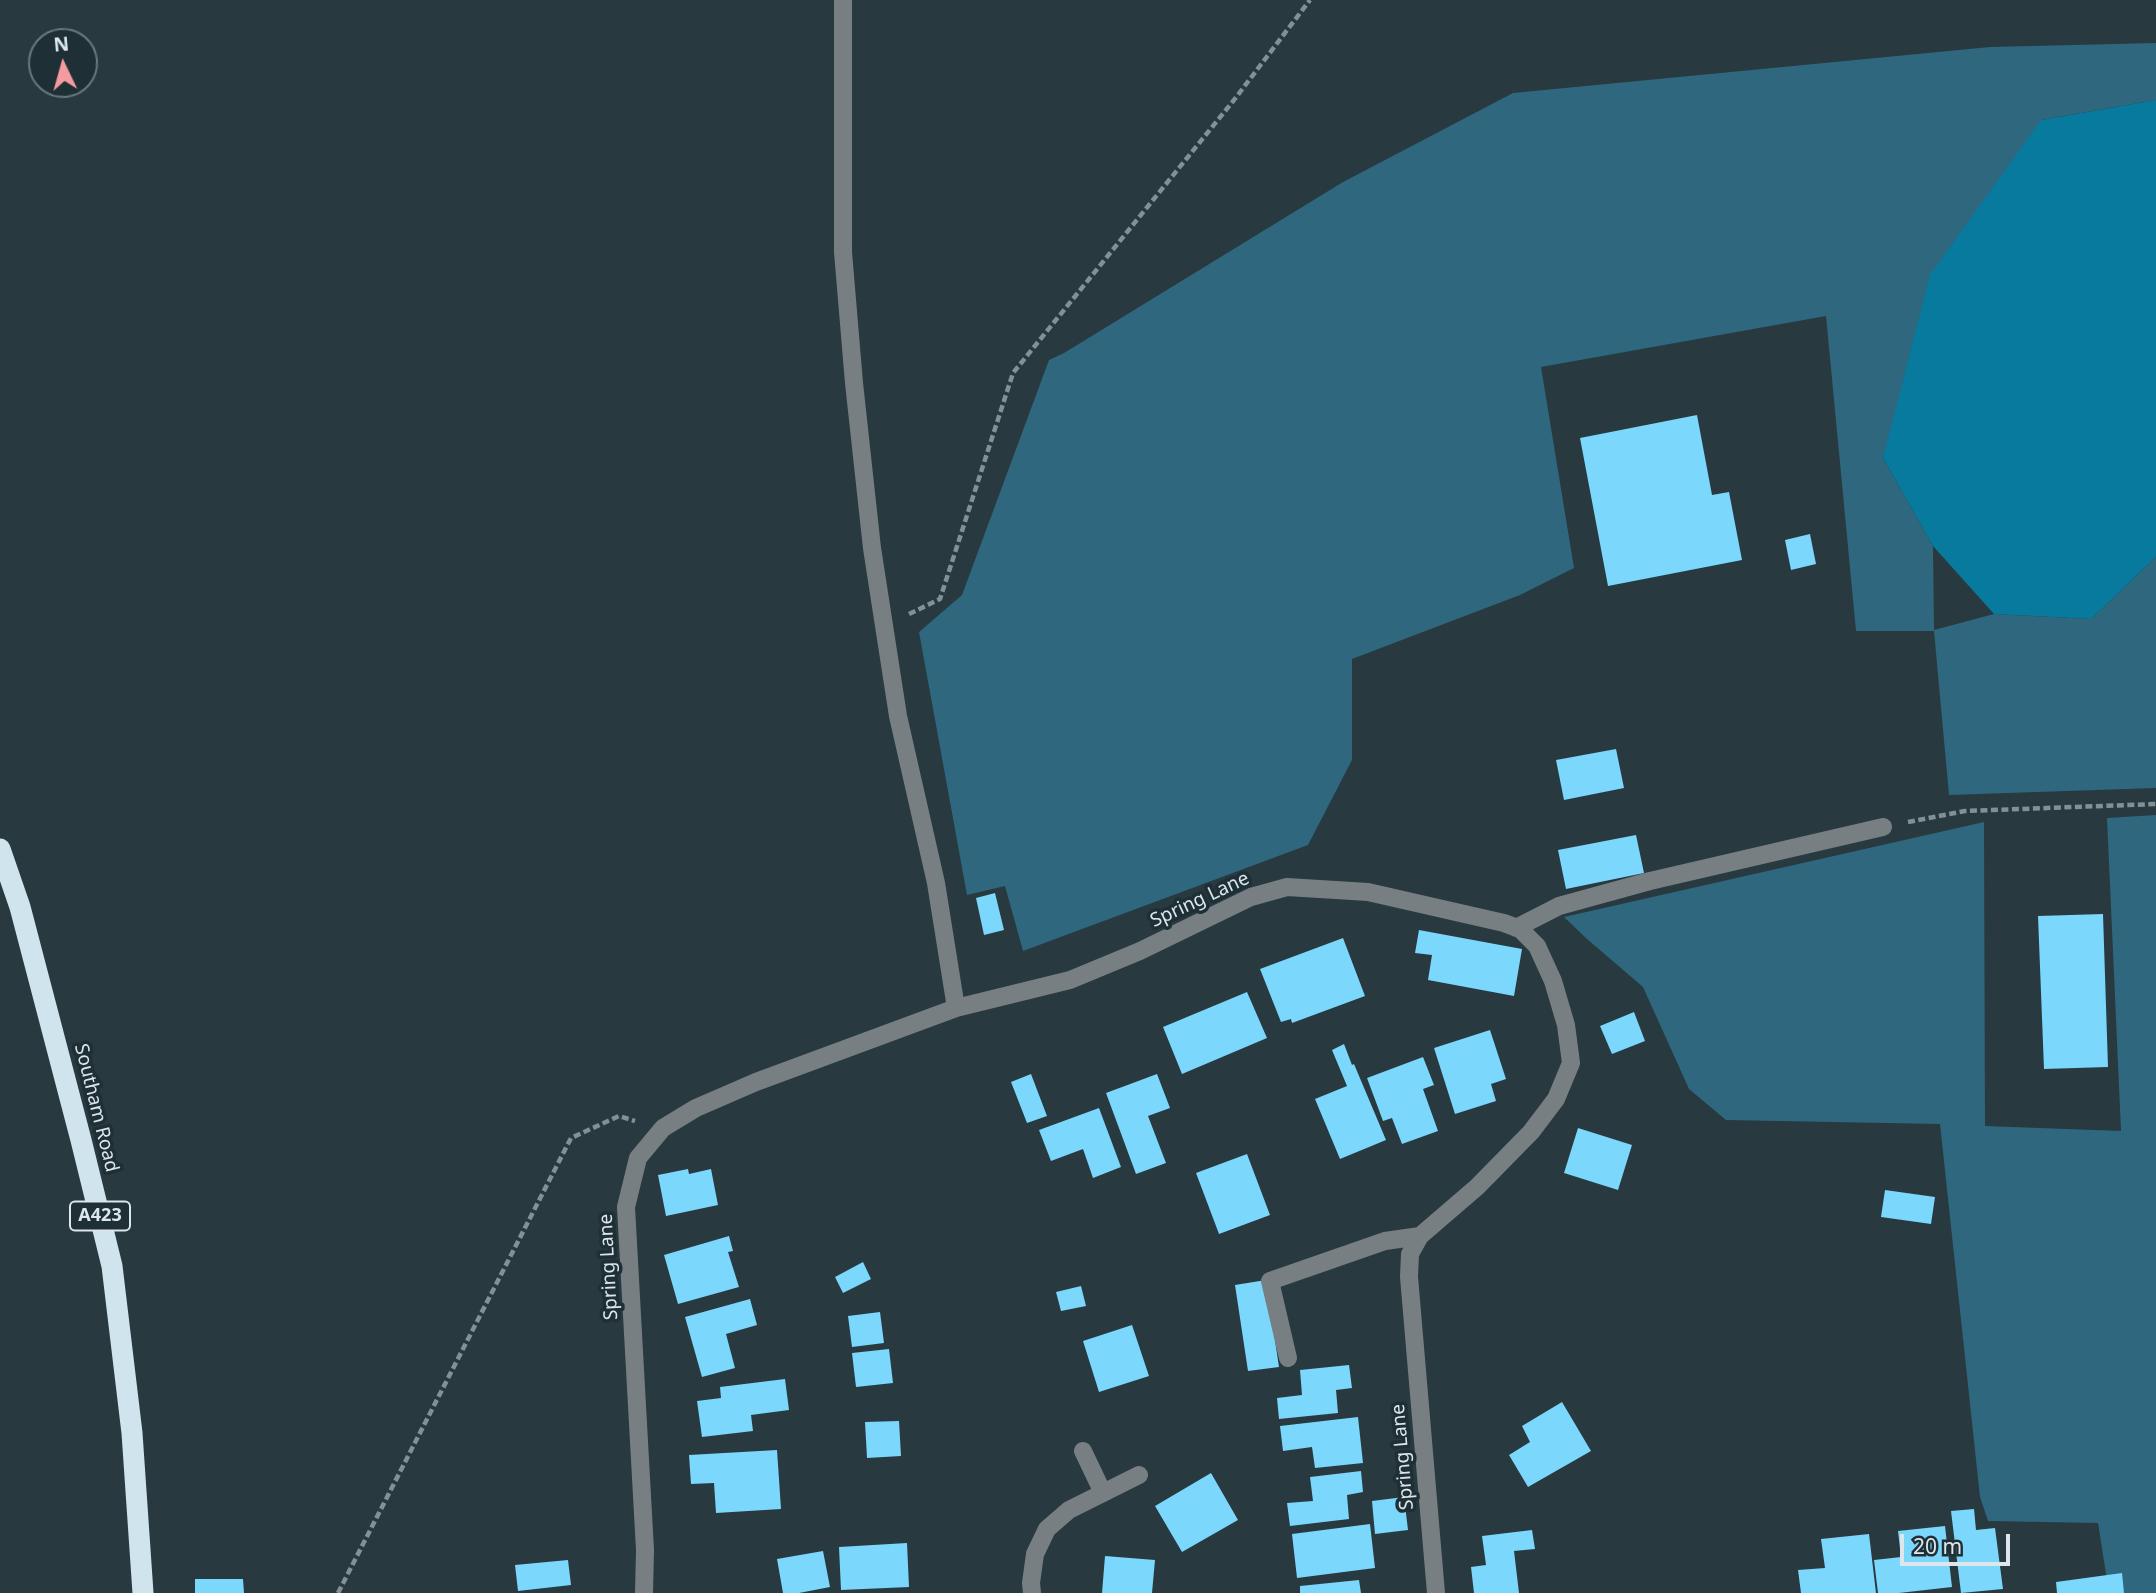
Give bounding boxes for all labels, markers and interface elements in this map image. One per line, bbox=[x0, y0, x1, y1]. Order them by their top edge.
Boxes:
north arrow bbox=[28, 28, 98, 98]
text: N bbox=[53, 30, 70, 58]
street label: Spring Lane bbox=[1147, 867, 1253, 933]
street label: Southam Road bbox=[69, 1042, 123, 1174]
road number: A423 bbox=[70, 1202, 130, 1231]
street label: Spring Lane bbox=[595, 1213, 623, 1321]
street label: Spring Lane bbox=[1387, 1403, 1419, 1511]
scale bar bbox=[1904, 1520, 2014, 1564]
text: 20 m bbox=[1913, 1532, 1962, 1560]

